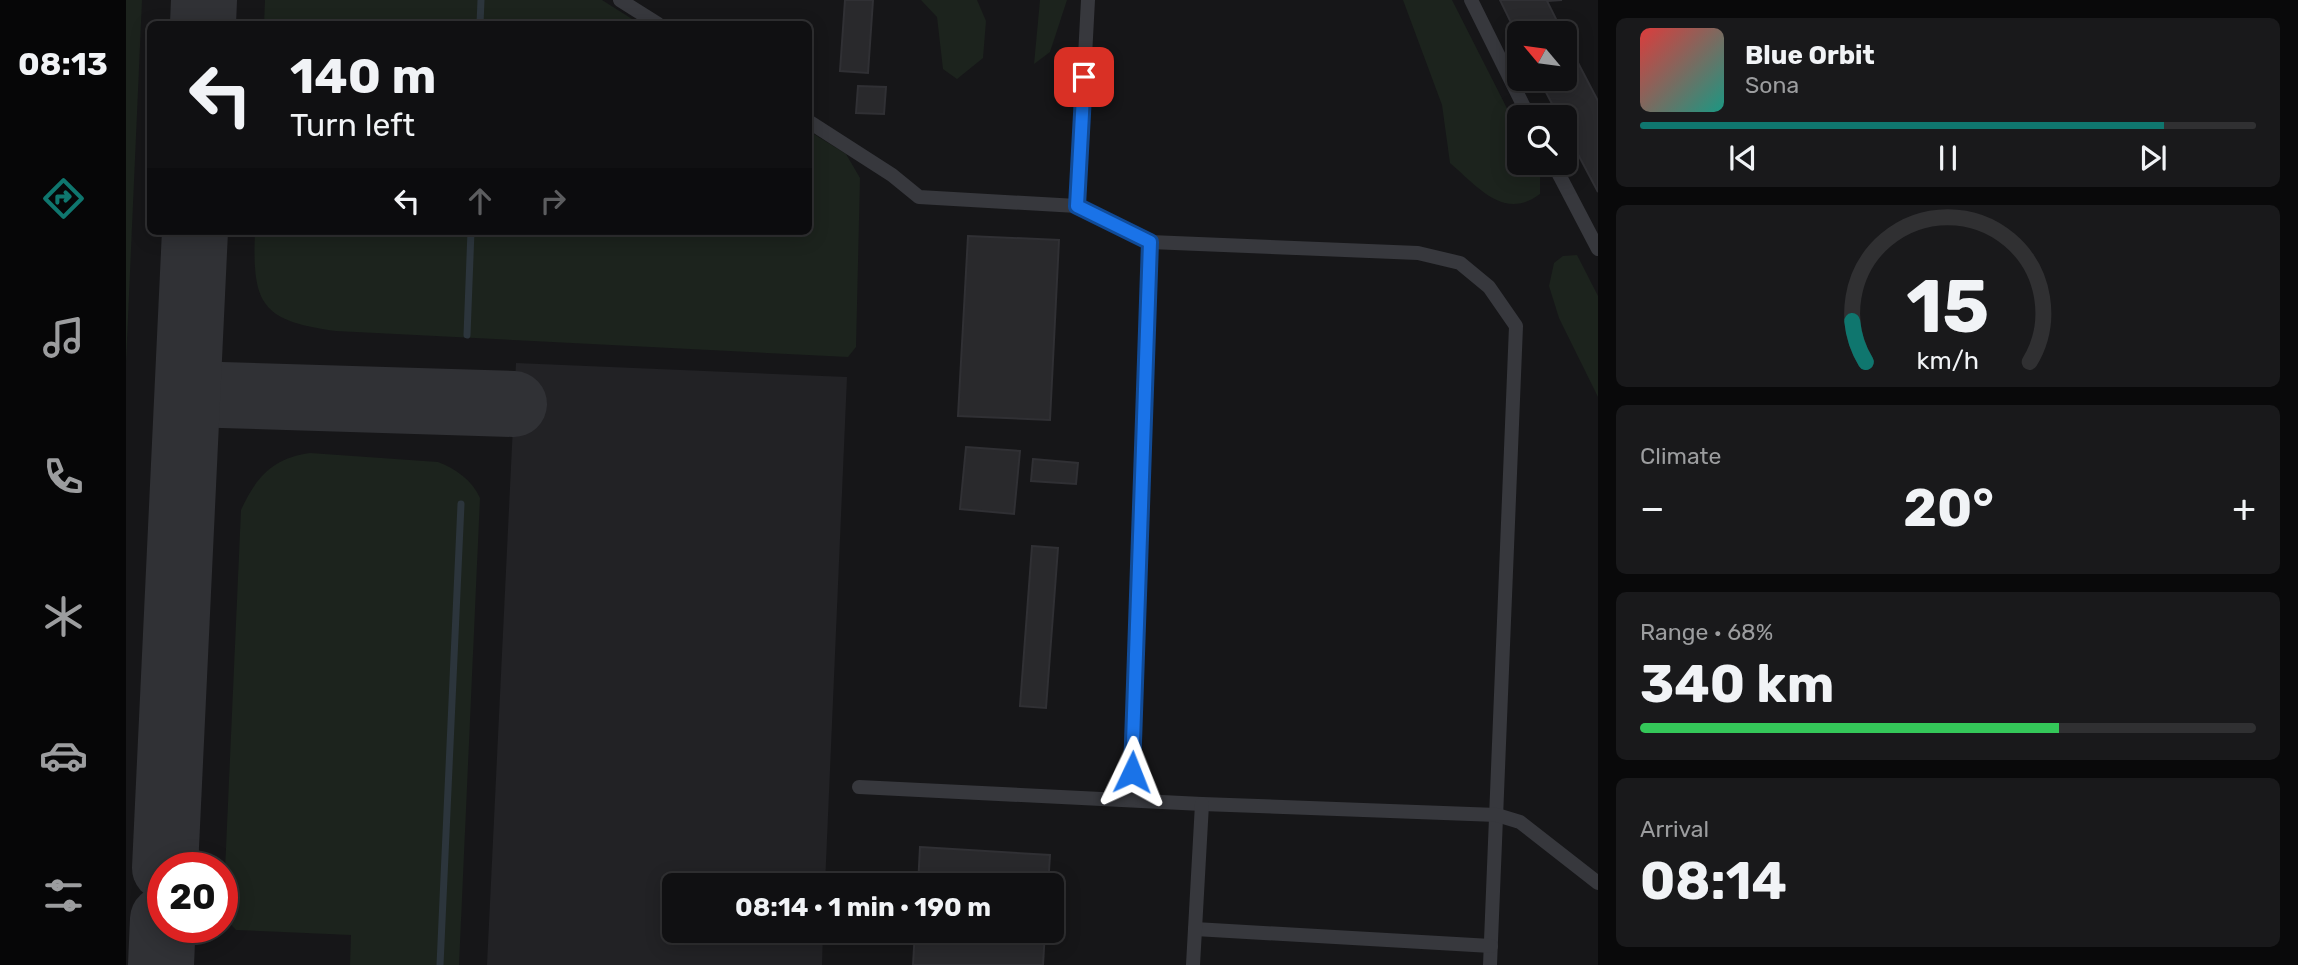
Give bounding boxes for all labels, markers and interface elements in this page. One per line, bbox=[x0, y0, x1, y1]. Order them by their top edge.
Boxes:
north arrow bbox=[1507, 21, 1577, 91]
map controls bbox=[1507, 21, 1577, 175]
text: Blue Orbit bbox=[1745, 40, 1875, 71]
text: 08:13 bbox=[18, 45, 108, 83]
text: 140 m bbox=[290, 47, 436, 105]
pin bbox=[1054, 47, 1114, 107]
icon: left bbox=[175, 49, 266, 140]
icon: arrive bbox=[1065, 58, 1103, 96]
text: Sona bbox=[1745, 71, 1799, 99]
button: search bbox=[1507, 105, 1577, 175]
text: Turn left bbox=[290, 106, 415, 144]
icon: previous bbox=[1724, 139, 1762, 177]
icon: pause bbox=[1929, 139, 1967, 177]
icon: next bbox=[2134, 139, 2172, 177]
icon: directions bbox=[39, 174, 88, 223]
icon: left bbox=[388, 182, 426, 220]
icon: ahead bbox=[461, 182, 499, 220]
icon: right bbox=[534, 182, 572, 220]
text: 15 bbox=[1906, 264, 1990, 350]
icon: music bbox=[39, 313, 88, 362]
text: km/h bbox=[1917, 346, 1979, 375]
text: Climate bbox=[1640, 442, 1721, 470]
icon: phone bbox=[39, 452, 88, 501]
text: 20° bbox=[1903, 477, 1994, 539]
text: − bbox=[1640, 485, 1665, 531]
text: + bbox=[2232, 485, 2256, 531]
icon: climate bbox=[39, 592, 88, 641]
text: Range · 68% bbox=[1640, 618, 1773, 646]
text: 340 km bbox=[1640, 653, 1834, 715]
icon: car bbox=[39, 731, 88, 780]
position arrow bbox=[1095, 735, 1169, 809]
text: Arrival bbox=[1640, 815, 1709, 843]
text: 08:14 bbox=[1640, 850, 1787, 912]
speed limit sign: 20 bbox=[147, 852, 238, 943]
icon: filters bbox=[39, 871, 88, 920]
text: 08:14 · 1 min · 190 m bbox=[735, 892, 991, 923]

